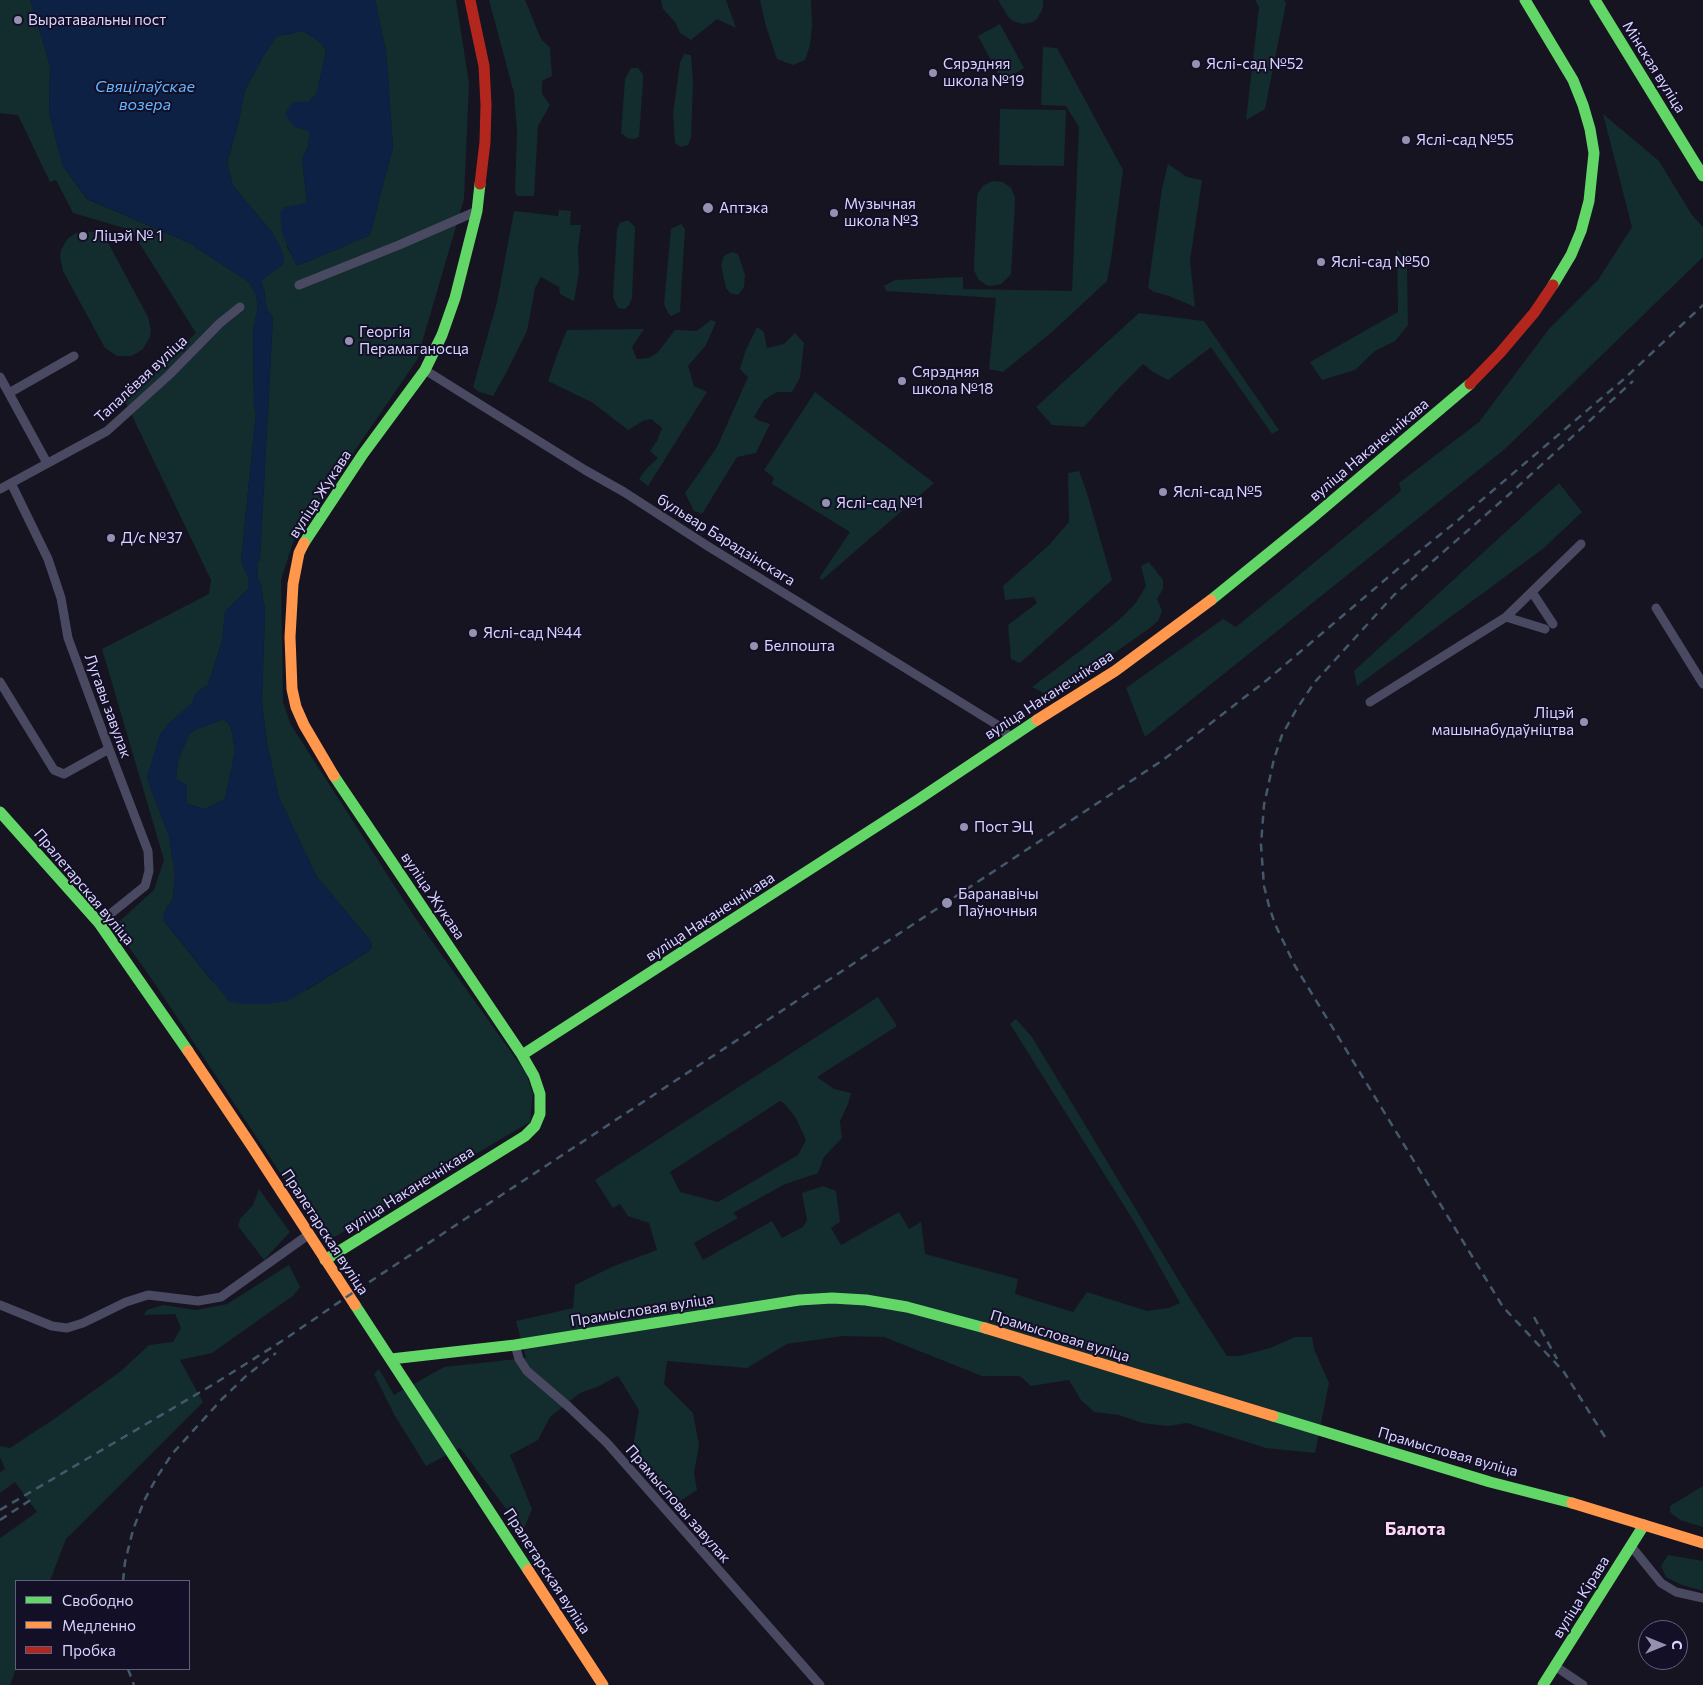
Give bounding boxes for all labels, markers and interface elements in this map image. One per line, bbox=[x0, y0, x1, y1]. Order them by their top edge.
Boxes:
place label: Выратавальны пост bbox=[28, 11, 166, 29]
marker: Выратавальны пост bbox=[12, 14, 24, 26]
street label: Мінская вуліца bbox=[1619, 18, 1689, 116]
place label: Сярэдняя школа №19 bbox=[943, 55, 1024, 90]
place label: Яслі-сад №52 bbox=[1206, 55, 1304, 73]
marker: Яслі-сад №52 bbox=[1190, 58, 1202, 70]
marker: Сярэдняя школа №19 bbox=[927, 67, 939, 79]
water label: Свяцілаўскае возера bbox=[95, 77, 195, 115]
place label: Яслі-сад №55 bbox=[1416, 131, 1514, 149]
marker: Яслі-сад №55 bbox=[1400, 134, 1412, 146]
place label: Музычная школа №3 bbox=[844, 195, 918, 230]
place label: Аптэка bbox=[719, 199, 768, 217]
marker: Аптэка bbox=[701, 201, 715, 215]
marker: Музычная школа №3 bbox=[828, 207, 840, 219]
place label: Ліцэй № 1 bbox=[93, 227, 163, 245]
marker: Ліцэй № 1 bbox=[77, 230, 89, 242]
place label: Яслі-сад №50 bbox=[1331, 253, 1430, 271]
marker: Яслі-сад №50 bbox=[1315, 256, 1327, 268]
place label: Георгія Перамаганосца bbox=[359, 323, 469, 358]
street label: Тапалёвая вуліца bbox=[91, 332, 191, 426]
marker: Георгія Перамаганосца bbox=[343, 335, 355, 347]
place label: Сярэдняя школа №18 bbox=[912, 363, 993, 398]
marker: Сярэдняя школа №18 bbox=[896, 375, 908, 387]
street label: вуліца Наканечнікава bbox=[1306, 395, 1432, 505]
street label: вуліца Жукава bbox=[285, 447, 355, 541]
place label: Яслі-сад №5 bbox=[1173, 483, 1262, 501]
marker: Яслі-сад №5 bbox=[1157, 486, 1169, 498]
street label: бульвар Барадзінскага bbox=[654, 490, 798, 590]
place label: Яслі-сад №1 bbox=[836, 494, 923, 512]
marker: Яслі-сад №1 bbox=[820, 497, 832, 509]
place label: Д/с №37 bbox=[121, 529, 183, 547]
marker: Д/с №37 bbox=[105, 532, 117, 544]
place label: Яслі-сад №44 bbox=[483, 624, 582, 642]
marker: Яслі-сад №44 bbox=[467, 627, 479, 639]
place label: Белпошта bbox=[764, 637, 835, 655]
marker: Белпошта bbox=[748, 640, 760, 652]
street label: вуліца Наканечнікава bbox=[981, 647, 1117, 743]
street label: Лугавы завулак bbox=[81, 651, 135, 761]
place label: Ліцэй машынабудаўніцтва bbox=[1432, 704, 1574, 739]
marker: Ліцэй машынабудаўніцтва bbox=[1578, 716, 1590, 728]
place label: Пост ЭЦ bbox=[974, 818, 1033, 836]
marker: Пост ЭЦ bbox=[958, 821, 970, 833]
street label: Пралетарская вуліца bbox=[30, 825, 138, 949]
street label: вуліца Жукава bbox=[397, 849, 469, 943]
street label: вуліца Наканечнікава bbox=[642, 869, 778, 965]
place label: Баранавічы Паўночныя bbox=[958, 885, 1039, 920]
marker: Баранавічы Паўночныя bbox=[940, 896, 954, 910]
street label: вуліца Наканечнікава bbox=[341, 1143, 477, 1237]
street label: Пралетарская вуліца bbox=[278, 1166, 372, 1298]
street label: Прамысловая вуліца bbox=[569, 1290, 715, 1330]
street label: Прамысловая вуліца bbox=[988, 1306, 1132, 1366]
street label: Прамысловая вуліца bbox=[1376, 1423, 1520, 1481]
street label: Прамысловы завулак bbox=[622, 1441, 734, 1567]
street label: Пралетарская вуліца bbox=[500, 1505, 594, 1637]
district label: Балота bbox=[1385, 1518, 1445, 1540]
street label: вуліца Кірава bbox=[1549, 1553, 1613, 1641]
legend bbox=[15, 1580, 190, 1670]
text: Свободно bbox=[62, 1591, 133, 1609]
text: Медленно bbox=[62, 1616, 136, 1634]
north arrow bbox=[1638, 1620, 1688, 1670]
text: С bbox=[1669, 1640, 1686, 1650]
text: Пробка bbox=[62, 1641, 116, 1659]

